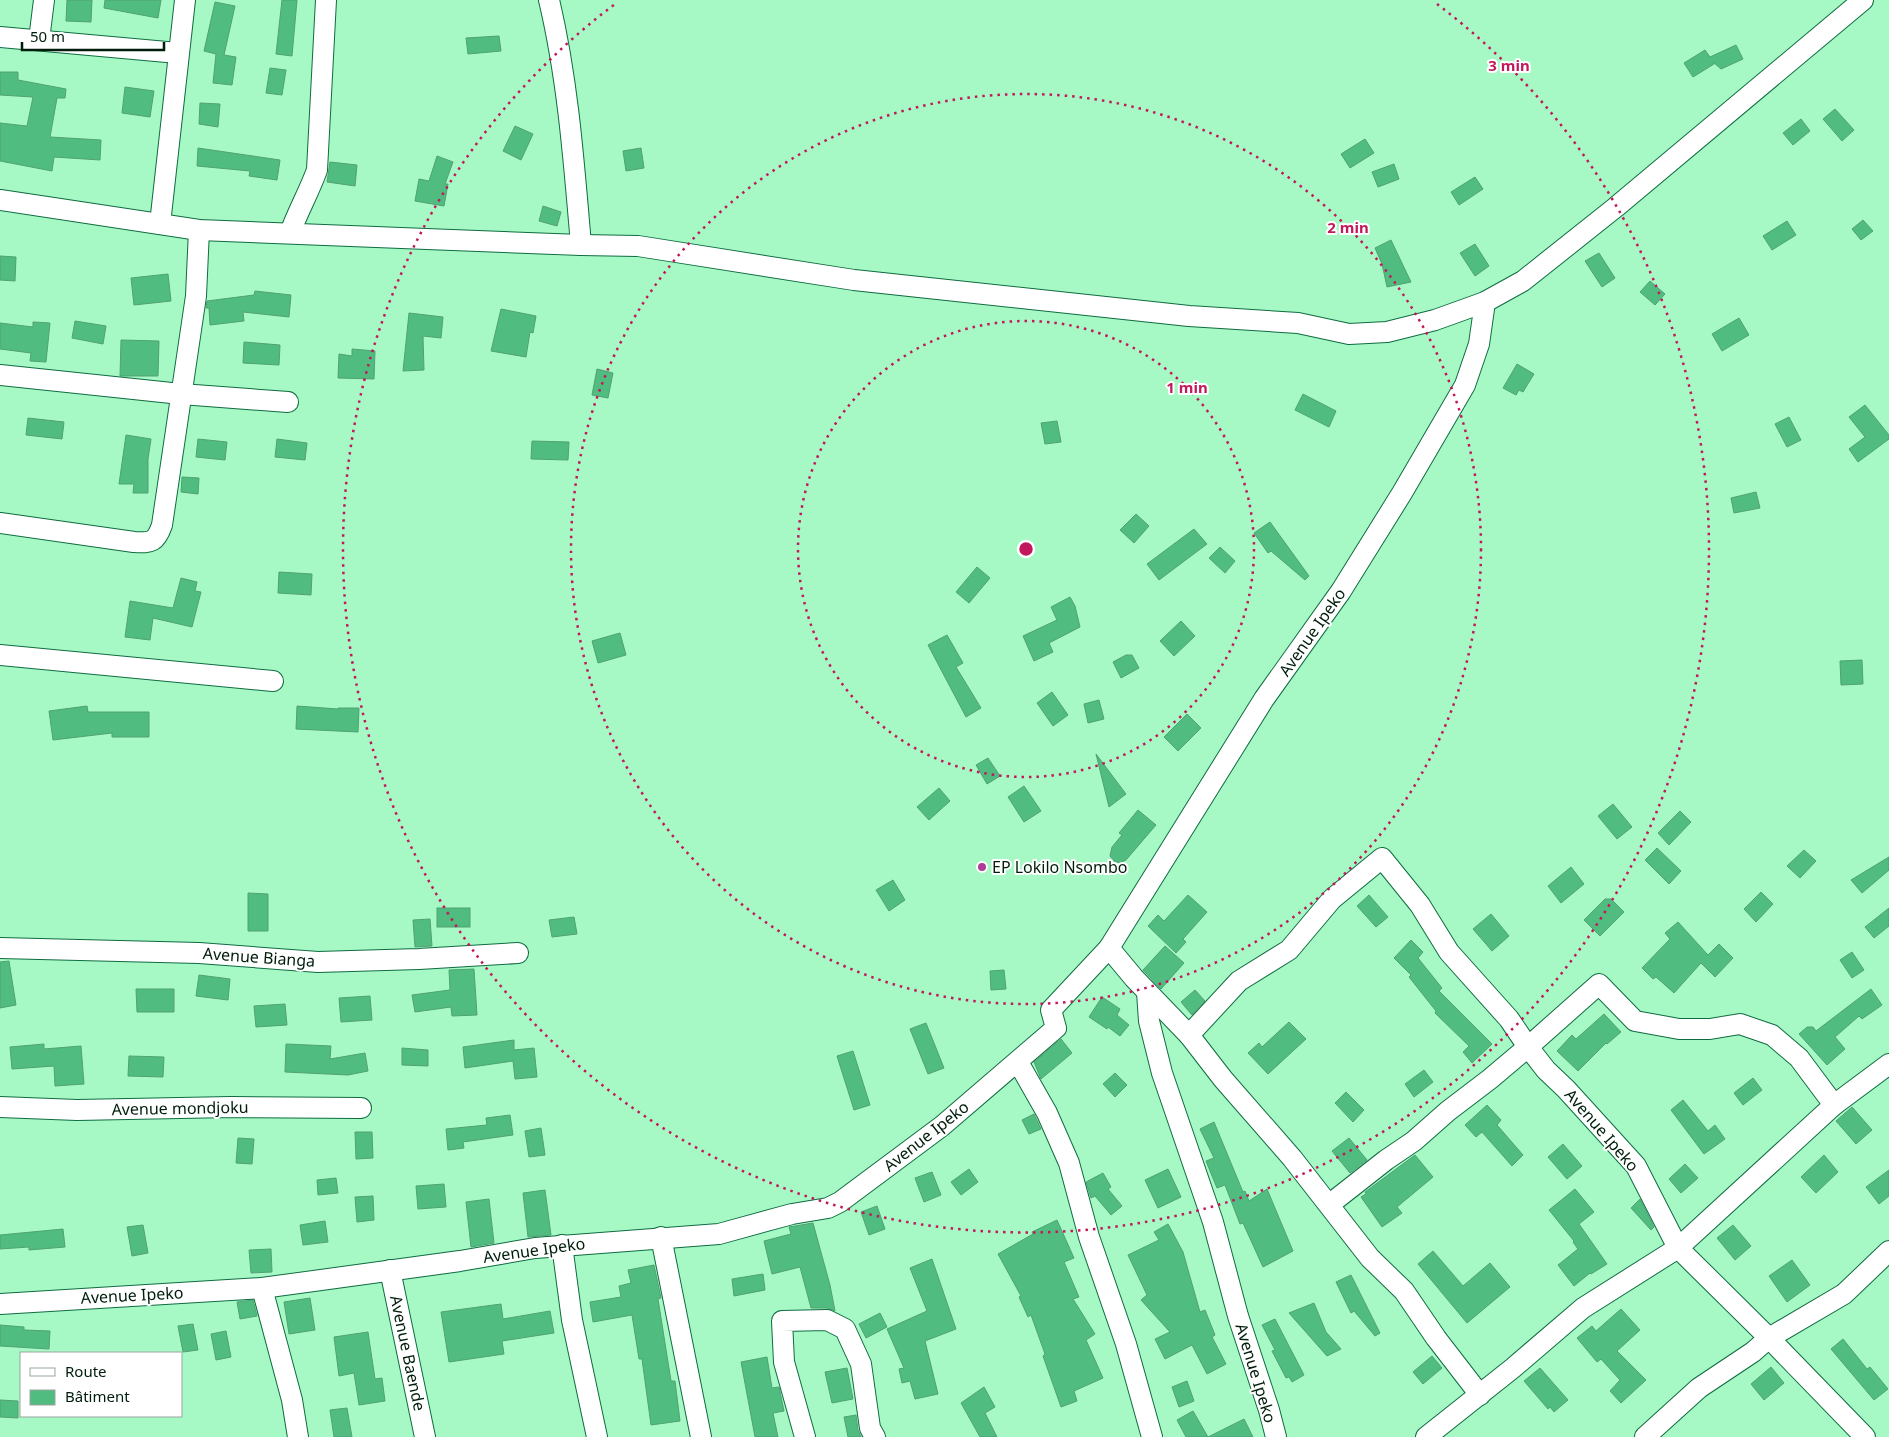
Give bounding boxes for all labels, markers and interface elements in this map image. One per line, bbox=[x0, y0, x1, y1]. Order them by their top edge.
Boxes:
scale bar bbox=[22, 20, 165, 52]
text: 50 m bbox=[30, 26, 65, 46]
text: 3 min bbox=[1488, 55, 1530, 75]
text: 2 min bbox=[1327, 217, 1369, 237]
text: 1 min bbox=[1166, 377, 1208, 397]
centre of rings bbox=[1017, 540, 1035, 558]
street label: Avenue Ipeko bbox=[1273, 584, 1351, 680]
place label: EP Lokilo Nsombo bbox=[992, 856, 1127, 878]
marker: EP Lokilo Nsombo bbox=[976, 861, 988, 873]
street label: Avenue Bianga bbox=[202, 942, 316, 972]
street label: Avenue Ipeko bbox=[1560, 1084, 1644, 1176]
street label: Avenue mondjoku bbox=[111, 1096, 249, 1120]
street label: Avenue Ipeko bbox=[879, 1096, 973, 1176]
street label: Avenue Ipeko bbox=[482, 1232, 586, 1268]
street label: Avenue Ipeko bbox=[80, 1281, 184, 1309]
street label: Avenue Baende bbox=[385, 1293, 431, 1413]
street label: Avenue Ipeko bbox=[1230, 1321, 1282, 1425]
legend bbox=[20, 1352, 182, 1417]
text: Route bbox=[65, 1361, 107, 1381]
text: Bâtiment bbox=[65, 1386, 130, 1406]

